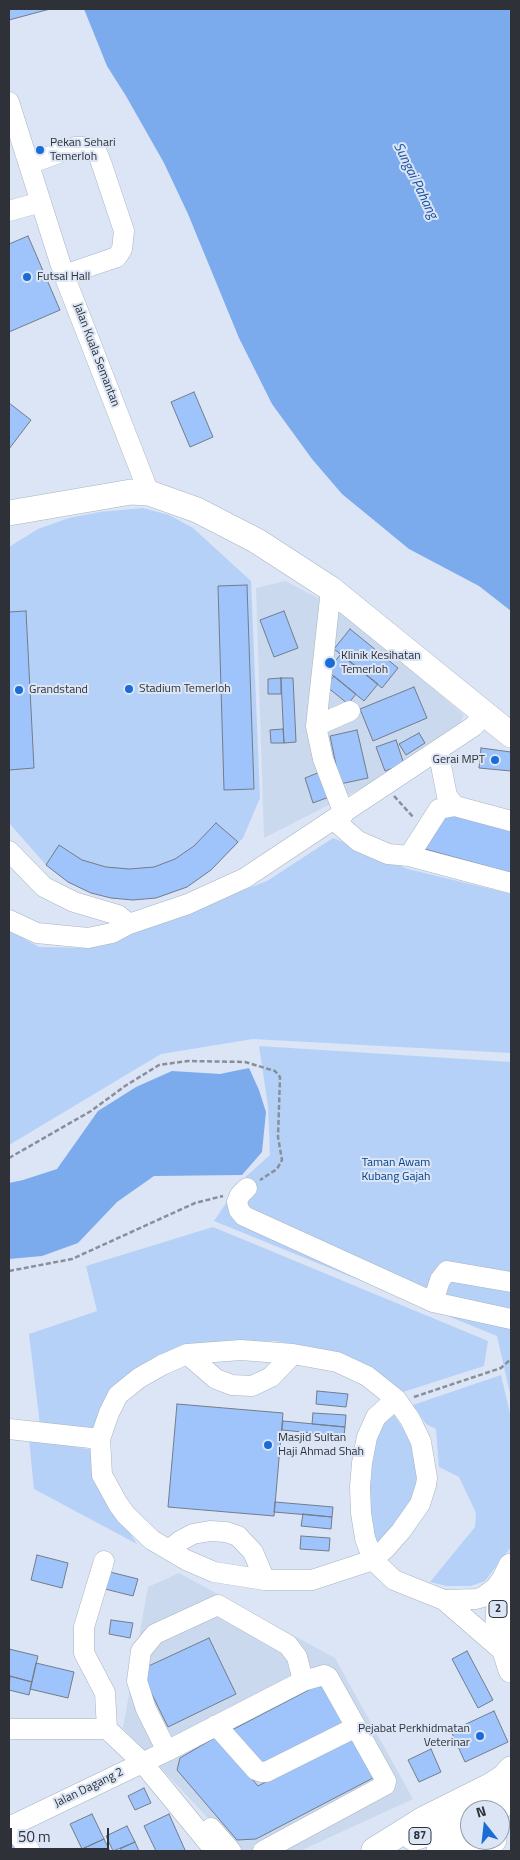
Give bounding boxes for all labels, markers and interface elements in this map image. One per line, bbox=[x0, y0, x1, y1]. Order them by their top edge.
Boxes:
place label: Pekan Sehari Temerloh bbox=[50, 136, 116, 164]
water label: Sungai Pahang bbox=[389, 140, 441, 222]
marker: Pekan Sehari Temerloh bbox=[34, 144, 46, 156]
place label: Futsal Hall bbox=[37, 270, 90, 284]
marker: Futsal Hall bbox=[21, 271, 33, 283]
street label: Jalan Kuala Semantan bbox=[70, 301, 122, 409]
place label: Klinik Kesihatan Temerloh bbox=[341, 649, 421, 677]
marker: Klinik Kesihatan Temerloh bbox=[323, 656, 337, 670]
place label: Stadium Temerloh bbox=[139, 682, 231, 696]
place label: Grandstand bbox=[29, 683, 88, 697]
marker: Stadium Temerloh bbox=[123, 683, 135, 695]
marker: Grandstand bbox=[13, 684, 25, 696]
place label: Gerai MPT bbox=[433, 753, 485, 767]
marker: Gerai MPT bbox=[489, 754, 501, 766]
park label: Taman Awam Kubang Gajah bbox=[361, 1156, 431, 1184]
place label: Masjid Sultan Haji Ahmad Shah bbox=[278, 1431, 364, 1459]
marker: Masjid Sultan Haji Ahmad Shah bbox=[262, 1439, 274, 1451]
road number: 2 bbox=[489, 1600, 507, 1618]
place label: Pejabat Perkhidmatan Veterinar bbox=[358, 1722, 470, 1750]
marker: Pejabat Perkhidmatan Veterinar bbox=[474, 1730, 486, 1742]
street label: Jalan Dagang 2 bbox=[52, 1765, 126, 1811]
north arrow bbox=[460, 1800, 510, 1850]
text: N bbox=[473, 1800, 489, 1822]
scale bar bbox=[12, 1818, 111, 1850]
text: 50 m bbox=[18, 1825, 51, 1848]
road number: 87 bbox=[409, 1828, 431, 1844]

